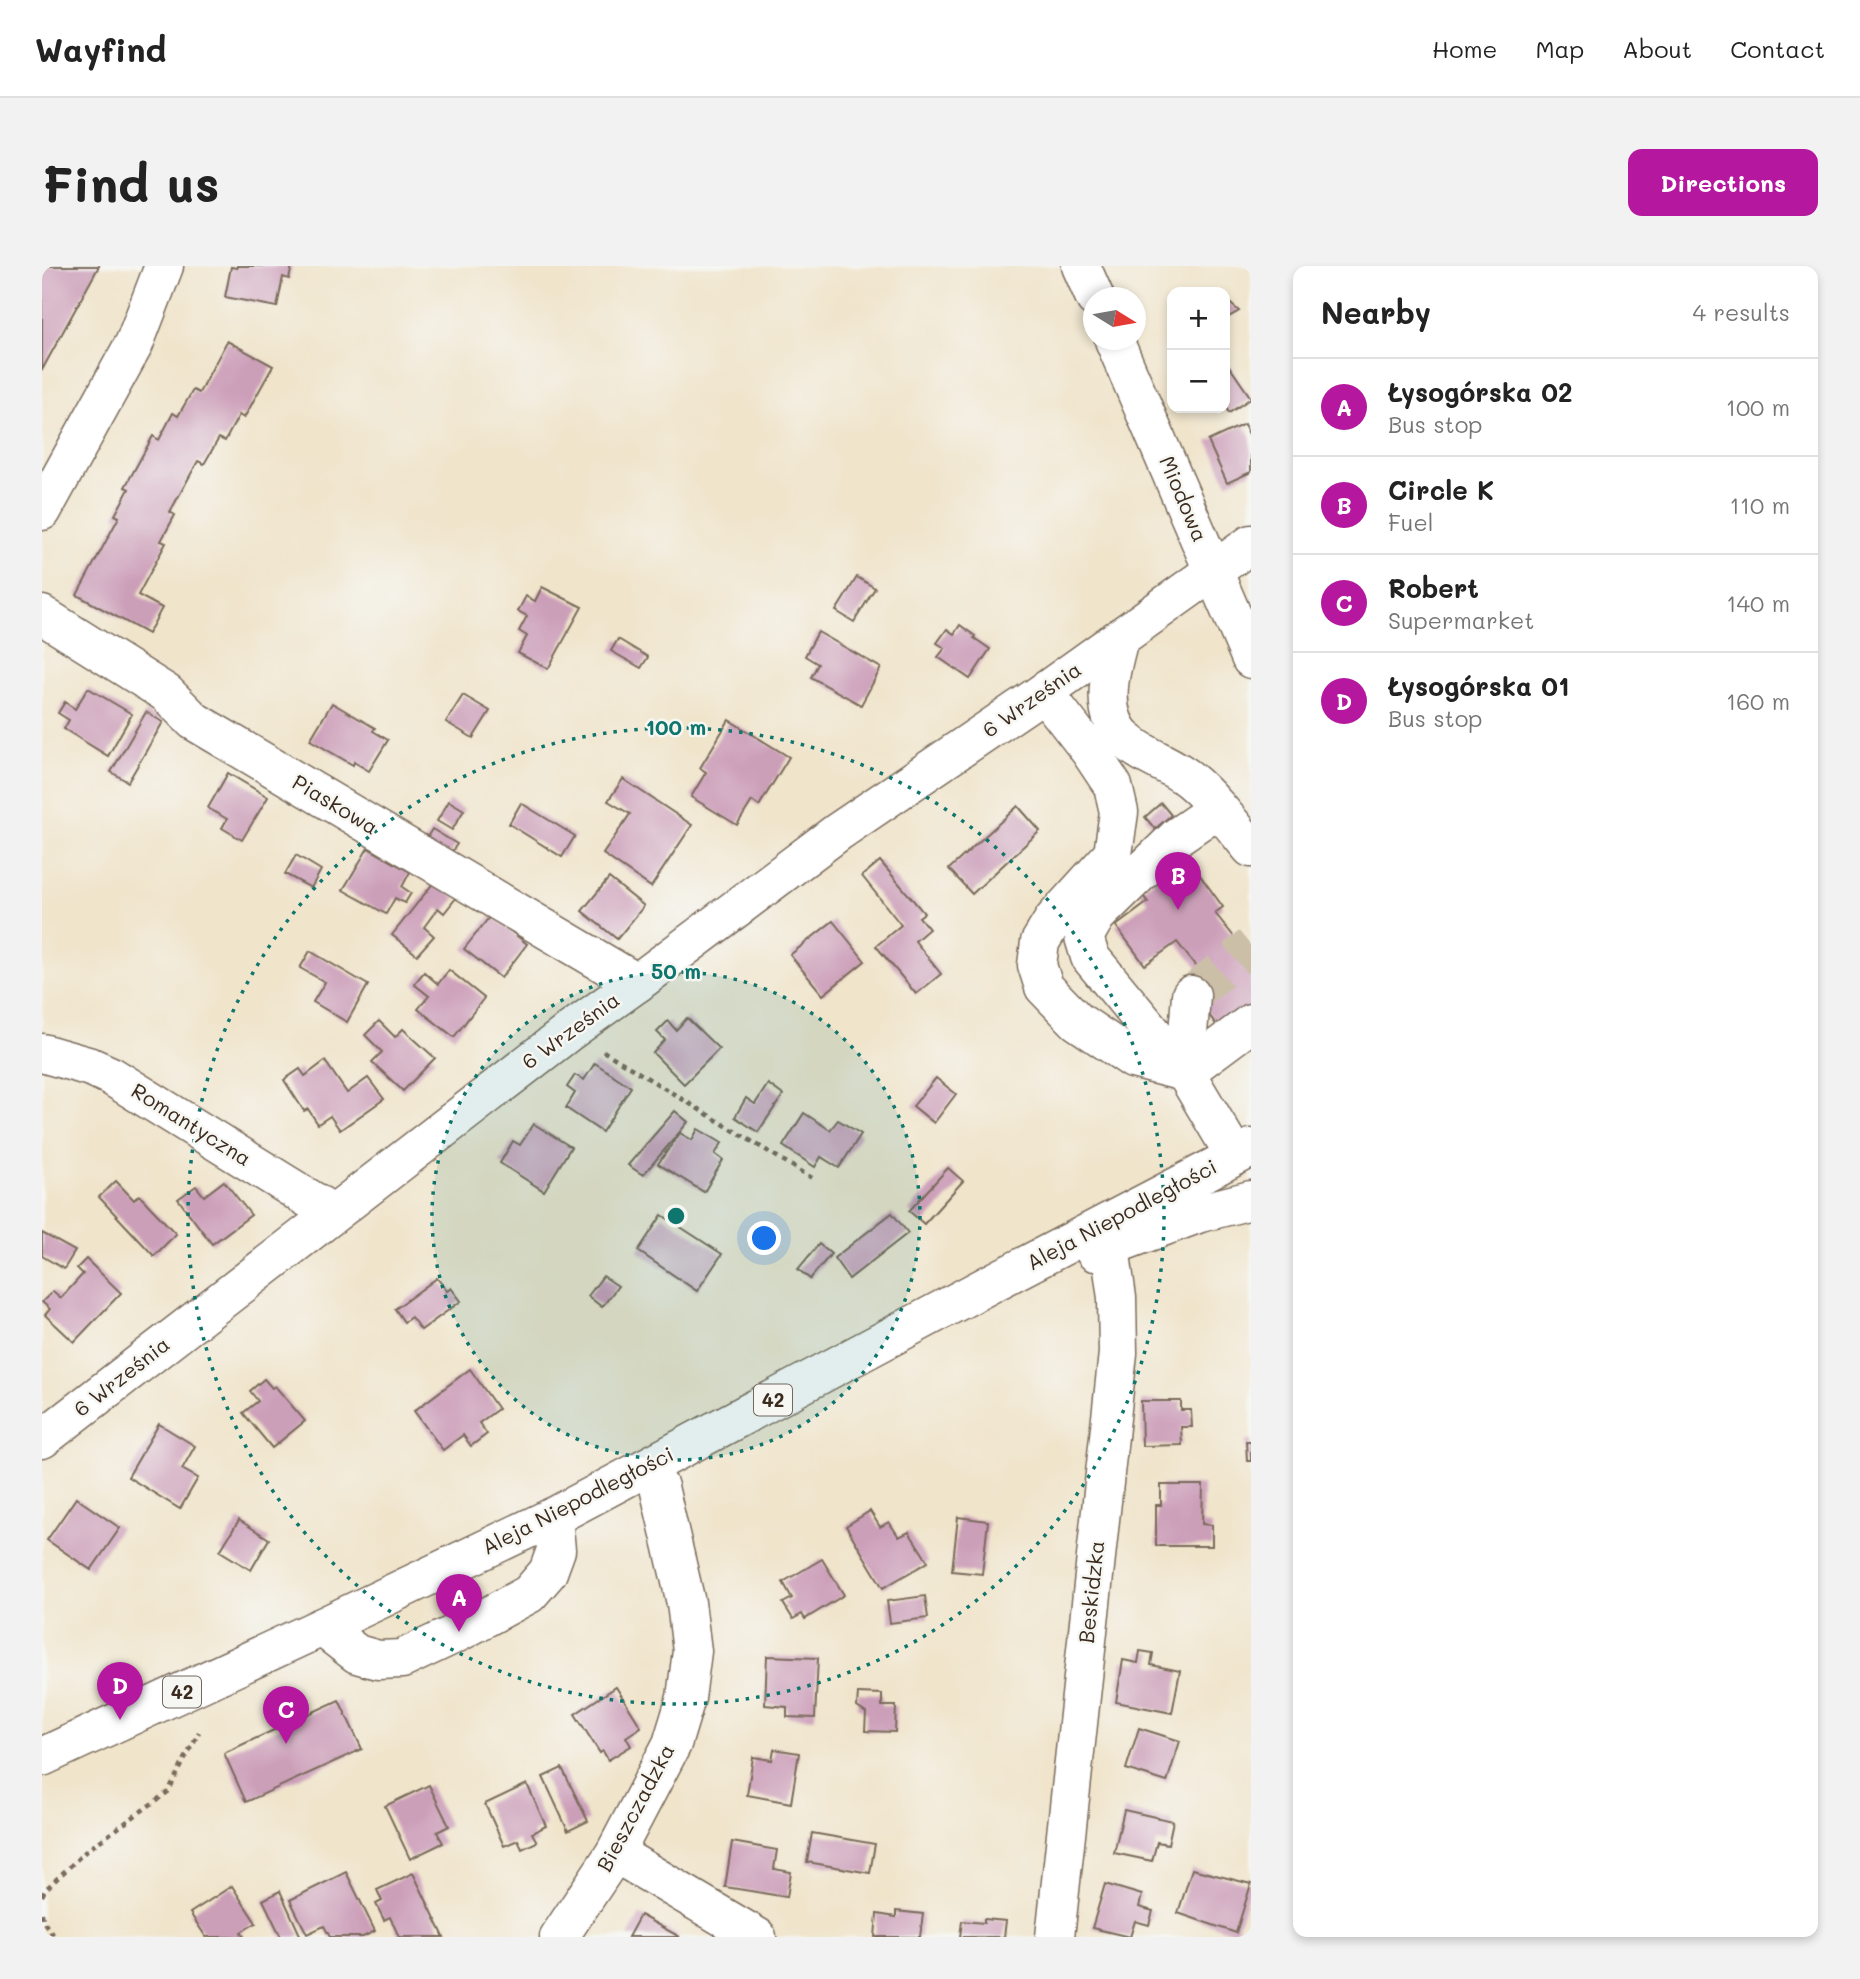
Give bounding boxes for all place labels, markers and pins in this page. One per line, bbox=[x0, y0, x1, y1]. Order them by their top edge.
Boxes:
pin: B bbox=[1155, 852, 1201, 910]
centre of rings bbox=[664, 1204, 688, 1228]
pin: A bbox=[436, 1574, 482, 1632]
pin: D bbox=[97, 1662, 143, 1720]
pin: C bbox=[263, 1686, 309, 1744]

